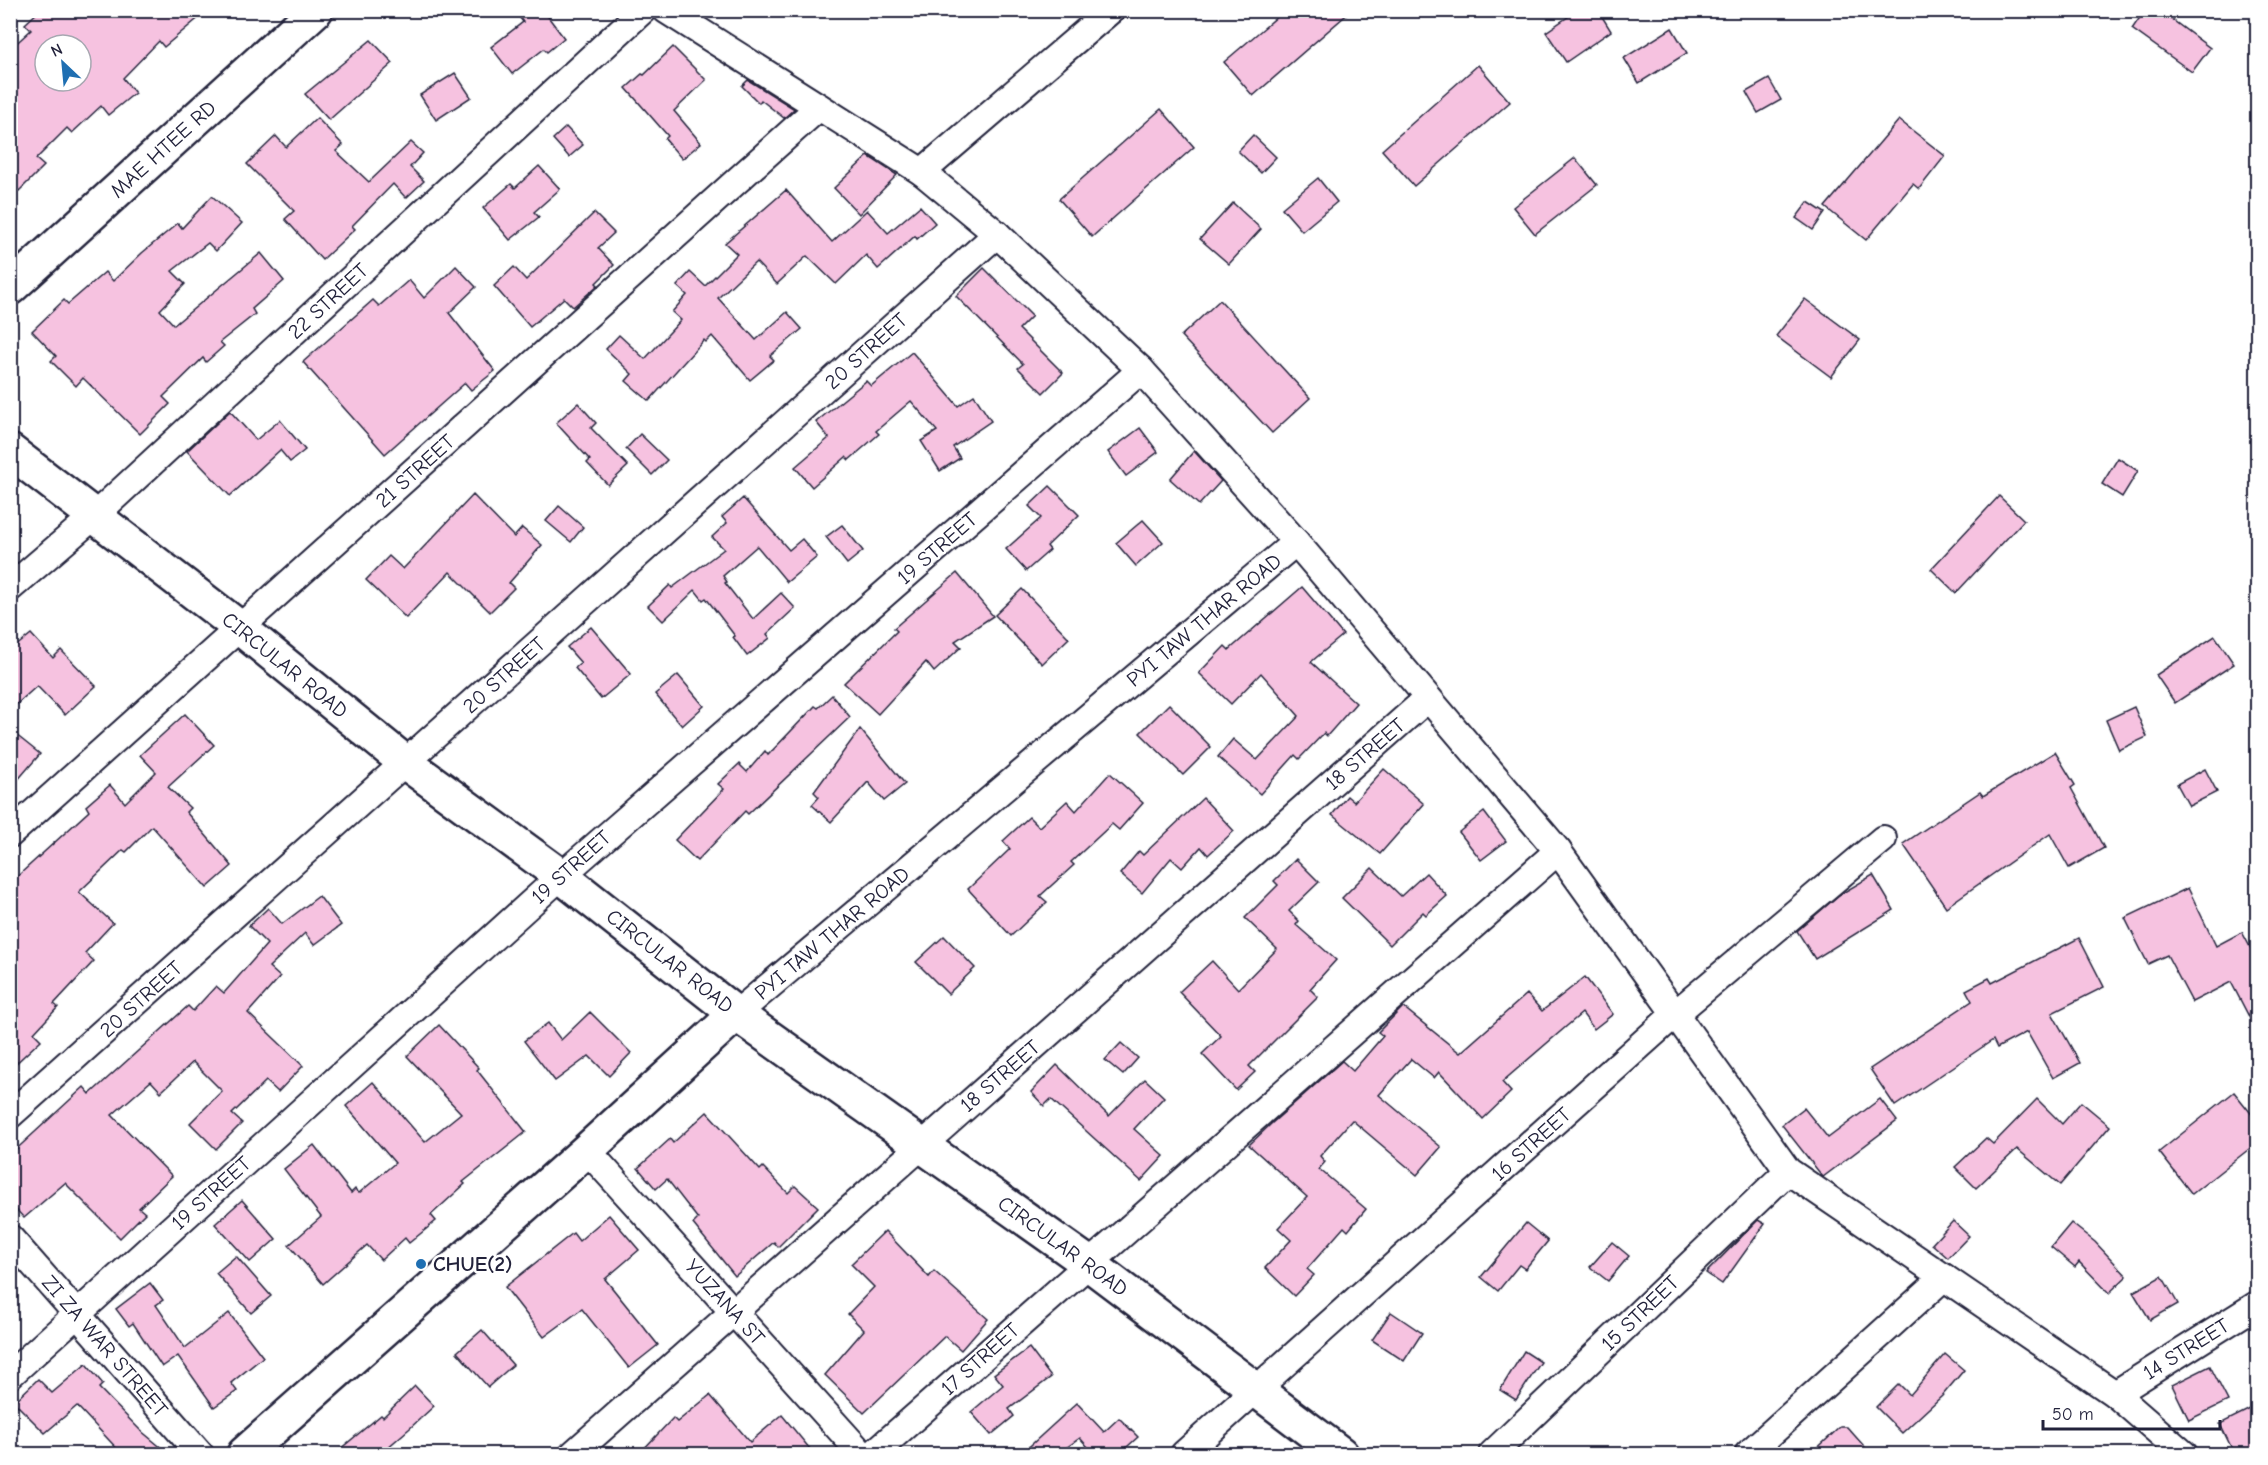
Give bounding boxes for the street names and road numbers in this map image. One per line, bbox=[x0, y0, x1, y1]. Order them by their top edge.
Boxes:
street label: MAE HTEE RD bbox=[105, 95, 221, 203]
street label: 22 STREET bbox=[283, 258, 373, 344]
street label: 20 STREET bbox=[820, 308, 912, 394]
street label: 21 STREET bbox=[371, 429, 459, 513]
street label: 19 STREET bbox=[892, 507, 982, 589]
street label: PYI TAW THAR ROAD bbox=[1122, 548, 1286, 692]
street label: CIRCULAR ROAD bbox=[217, 607, 353, 723]
street label: 20 STREET bbox=[458, 632, 550, 718]
street label: 18 STREET bbox=[1320, 713, 1410, 795]
street label: 19 STREET bbox=[527, 825, 615, 909]
street label: PYI TAW THAR ROAD bbox=[750, 861, 914, 1005]
street label: CIRCULAR ROAD bbox=[602, 904, 738, 1018]
street label: 20 STREET bbox=[95, 956, 187, 1042]
street label: 18 STREET bbox=[955, 1035, 1045, 1117]
street label: 16 STREET bbox=[1487, 1102, 1575, 1186]
street label: 19 STREET bbox=[167, 1151, 255, 1235]
street label: CIRCULAR ROAD bbox=[993, 1191, 1133, 1301]
street label: YUZANA ST bbox=[680, 1254, 770, 1350]
street label: 15 STREET bbox=[1596, 1270, 1684, 1356]
street label: ZI ZA WAR STREET bbox=[37, 1271, 173, 1421]
street label: 14 STREET bbox=[2139, 1313, 2233, 1385]
street label: 17 STREET bbox=[936, 1318, 1024, 1400]

